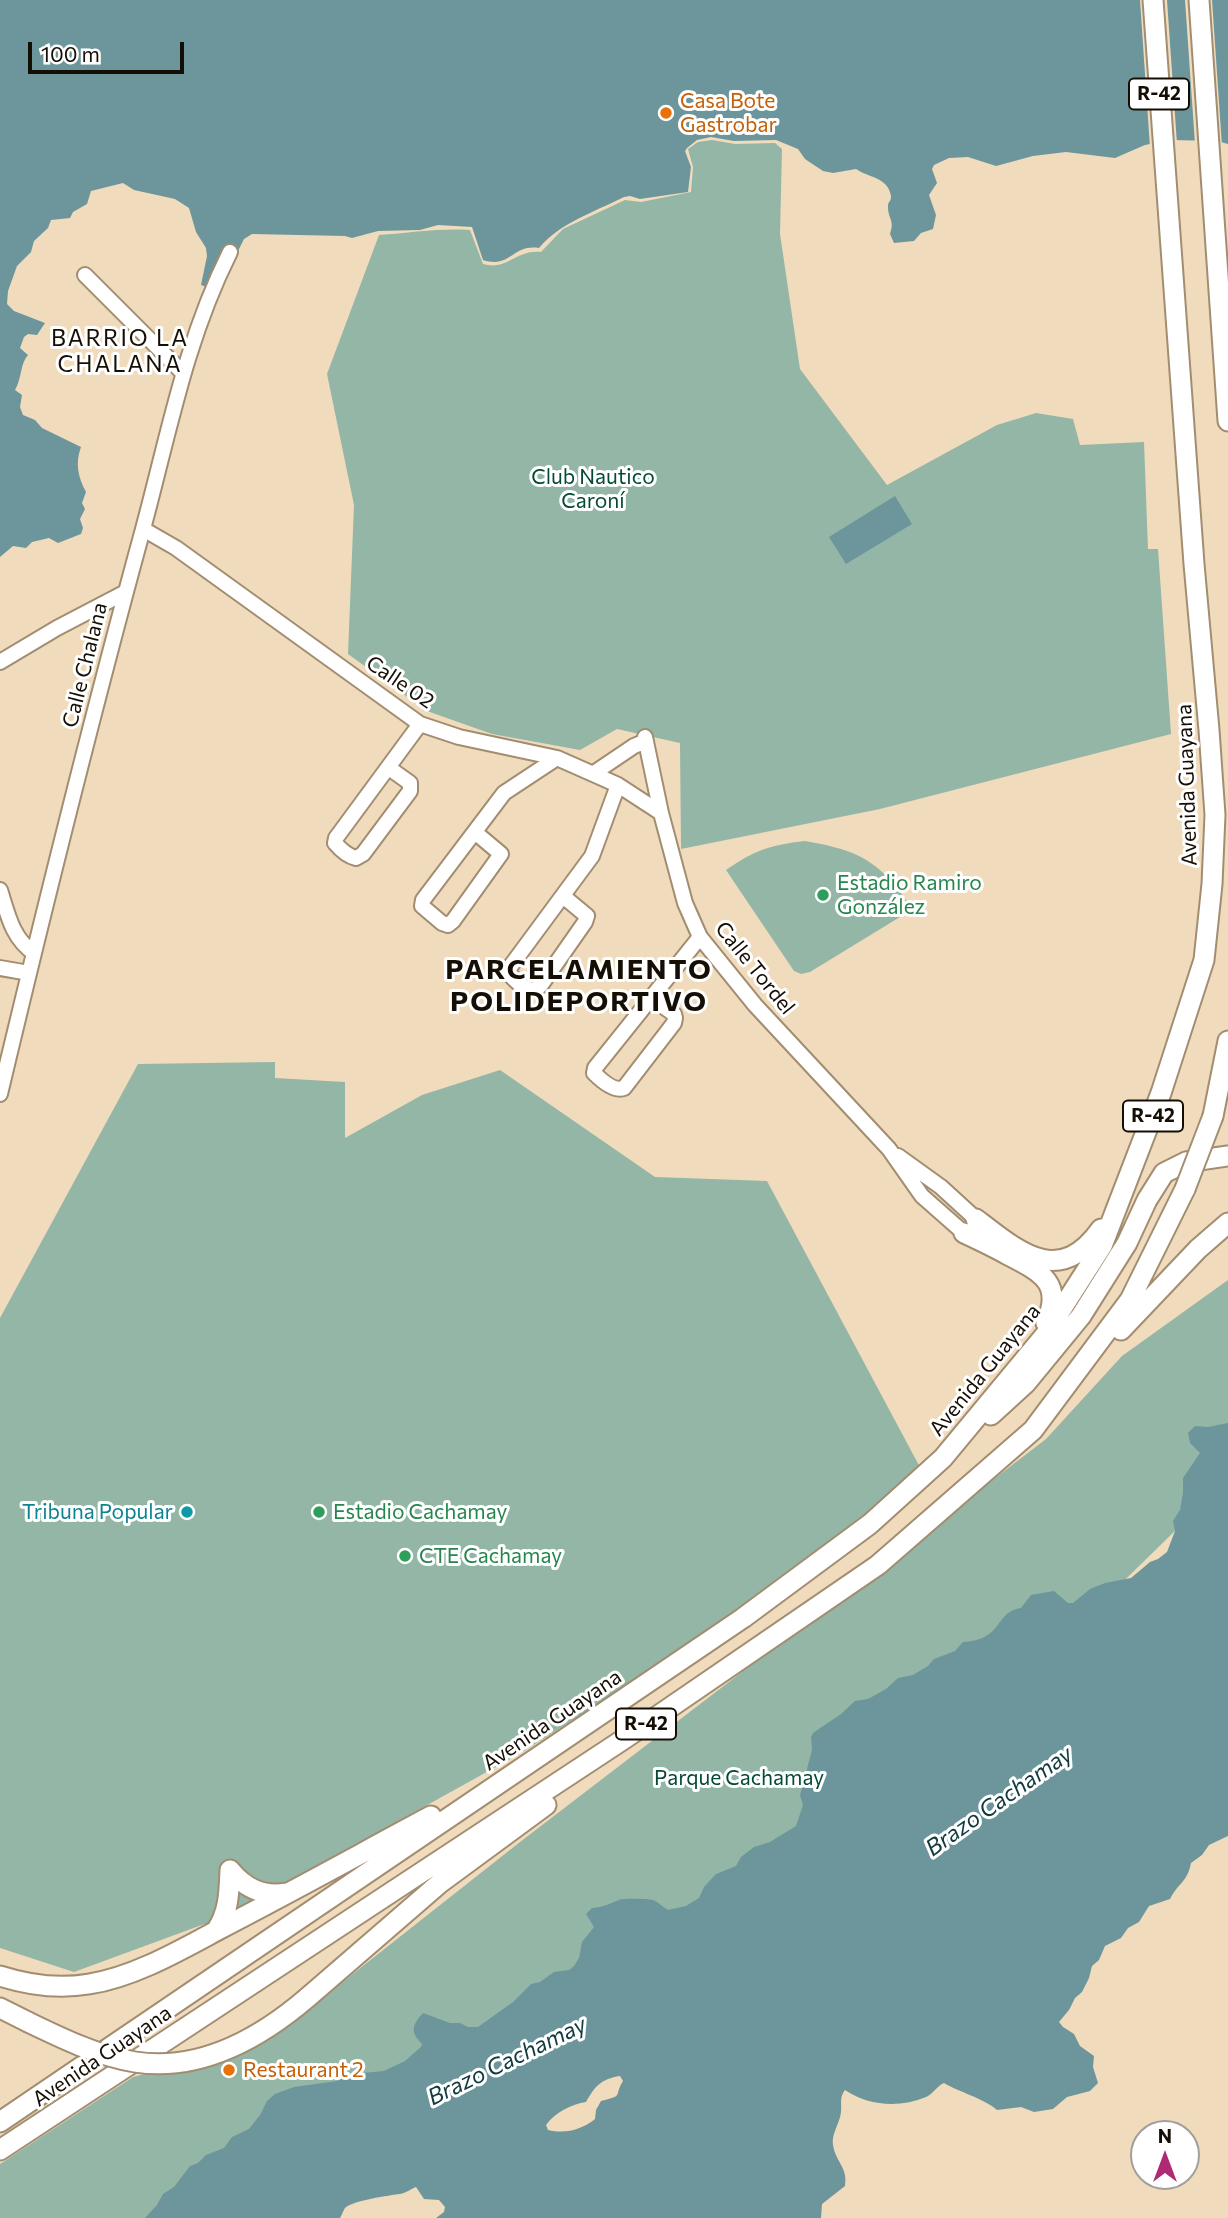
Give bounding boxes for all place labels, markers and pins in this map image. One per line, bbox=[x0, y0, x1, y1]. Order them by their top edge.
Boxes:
place label: Casa Bote Gastrobar bbox=[680, 88, 777, 138]
marker: Casa Bote Gastrobar bbox=[658, 105, 674, 121]
place label: Estadio Ramiro González bbox=[837, 870, 982, 920]
marker: Estadio Ramiro González bbox=[815, 887, 831, 903]
place label: Tribuna Popular bbox=[22, 1499, 173, 1525]
place label: Estadio Cachamay bbox=[333, 1499, 507, 1525]
marker: Tribuna Popular bbox=[179, 1504, 195, 1520]
marker: Estadio Cachamay bbox=[311, 1504, 327, 1520]
place label: CTE Cachamay bbox=[419, 1543, 562, 1569]
marker: CTE Cachamay bbox=[397, 1548, 413, 1564]
place label: Restaurant 2 bbox=[243, 2057, 364, 2083]
marker: Restaurant 2 bbox=[221, 2062, 237, 2078]

